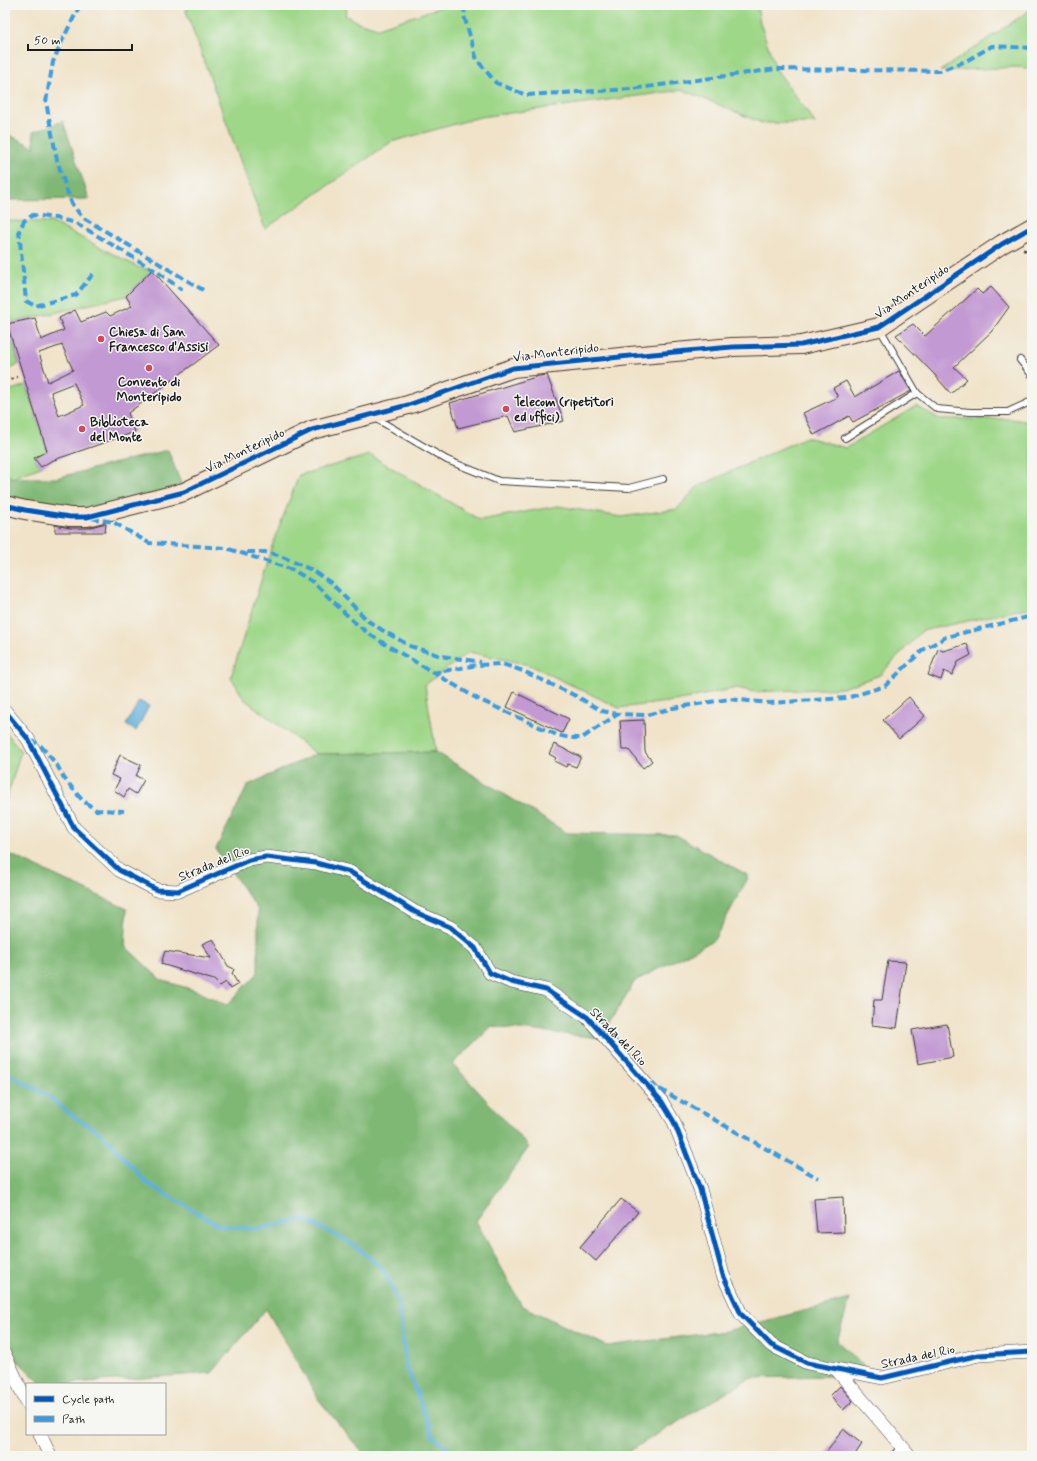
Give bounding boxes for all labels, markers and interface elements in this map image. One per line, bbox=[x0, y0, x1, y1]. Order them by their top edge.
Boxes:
scale bar bbox=[28, 26, 132, 52]
text: 50 m bbox=[34, 33, 61, 49]
street label: Via Monteripido bbox=[871, 261, 953, 323]
place label: Chiesa di San Francesco d'Assisi bbox=[109, 324, 208, 356]
marker: Chiesa di San Francesco d'Assisi bbox=[96, 334, 106, 344]
street label: Via Monteripido bbox=[512, 339, 600, 367]
marker: Convento di Monteripido bbox=[144, 363, 154, 373]
place label: Convento di Monteripido bbox=[117, 374, 182, 406]
place label: Telecom (ripetitori ed uffici) bbox=[514, 394, 614, 426]
marker: Telecom (ripetitori ed uffici) bbox=[501, 404, 511, 414]
place label: Biblioteca del Monte bbox=[90, 414, 150, 446]
marker: Biblioteca del Monte bbox=[77, 424, 87, 434]
street label: Via Monteripido bbox=[202, 424, 288, 478]
street label: Strada del Rio bbox=[176, 842, 252, 886]
street label: Strada del Rio bbox=[586, 1004, 650, 1070]
street label: Strada del Rio bbox=[879, 1341, 957, 1373]
legend bbox=[26, 1383, 166, 1435]
text: Cycle path bbox=[62, 1392, 114, 1408]
text: Path bbox=[62, 1412, 85, 1428]

